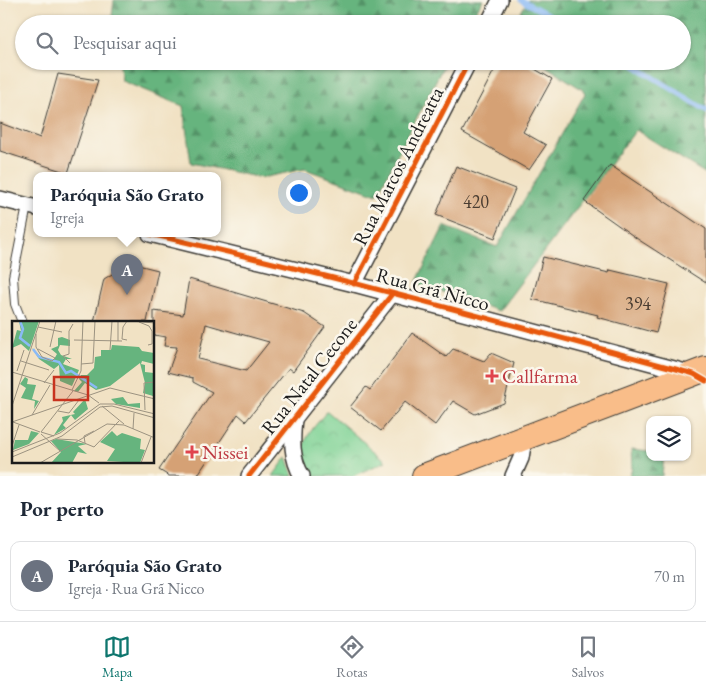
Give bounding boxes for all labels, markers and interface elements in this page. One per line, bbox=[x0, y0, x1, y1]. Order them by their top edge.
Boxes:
search box bbox=[15, 15, 691, 70]
icon: search bbox=[33, 29, 61, 57]
text: Pesquisar aqui bbox=[73, 30, 177, 55]
street label: Rua Marcos Andreatta bbox=[347, 82, 449, 250]
popup bbox=[33, 172, 221, 237]
your location bbox=[286, 180, 312, 206]
text: Paróquia São Grato bbox=[50, 182, 204, 207]
house number: 420 bbox=[463, 190, 489, 213]
text: Igreja bbox=[50, 207, 84, 228]
pin: A bbox=[111, 254, 143, 295]
street label: Rua Grã Nicco bbox=[374, 261, 493, 317]
house number: 394 bbox=[625, 292, 651, 315]
street label: Rua Natal Cecone bbox=[255, 312, 363, 440]
inset map bbox=[12, 321, 155, 463]
place label: Callfarma bbox=[502, 363, 578, 389]
marker: Callfarma bbox=[486, 370, 498, 382]
map controls bbox=[646, 416, 691, 461]
button: layers bbox=[646, 416, 691, 461]
place label: Nissei bbox=[202, 439, 248, 465]
marker: Nissei bbox=[186, 446, 198, 458]
text: Por perto bbox=[20, 495, 104, 522]
text: Paróquia São Grato bbox=[68, 553, 222, 578]
text: A bbox=[31, 566, 43, 587]
text: 70 m bbox=[654, 566, 685, 587]
text: Igreja · Rua Grã Nicco bbox=[68, 578, 205, 599]
tab: Mapa bbox=[102, 633, 132, 681]
tab: Rotas bbox=[336, 633, 368, 681]
tab: Salvos bbox=[571, 633, 604, 681]

